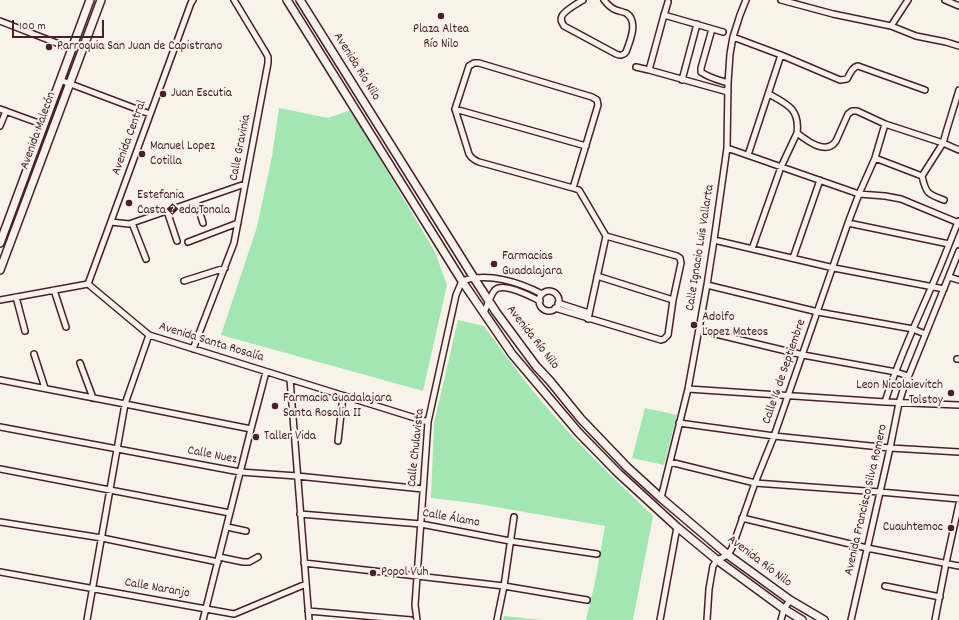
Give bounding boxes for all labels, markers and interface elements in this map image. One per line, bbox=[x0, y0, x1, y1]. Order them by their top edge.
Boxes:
marker: Plaza Altea Río Nilo bbox=[436, 11, 446, 21]
scale bar bbox=[14, 12, 106, 38]
text: 100 m bbox=[19, 18, 46, 35]
place label: Plaza Altea Río Nilo bbox=[413, 22, 469, 53]
street label: Avenida Río Nilo bbox=[329, 30, 383, 104]
place label: Parroquia San Juan de Capistrano bbox=[57, 39, 222, 55]
marker: Parroquia San Juan de Capistrano bbox=[44, 42, 54, 52]
place label: Juan Escutia bbox=[171, 86, 232, 102]
marker: Juan Escutia bbox=[158, 89, 168, 99]
street label: Avenida Malecón bbox=[18, 90, 60, 172]
street label: Avenida Central bbox=[109, 98, 151, 178]
street label: Calle Gravinia bbox=[227, 114, 255, 182]
place label: Manuel Lopez Cotilla bbox=[150, 139, 215, 170]
marker: Manuel Lopez Cotilla bbox=[137, 149, 147, 159]
street label: Calle Ignacio Luis Vallarta bbox=[683, 184, 719, 312]
place label: Estefania Casta�eda;Tonala bbox=[137, 188, 230, 219]
marker: Estefania Casta�eda;Tonala bbox=[124, 198, 134, 208]
place label: Farmacias Guadalajara bbox=[502, 249, 562, 280]
marker: Farmacias Guadalajara bbox=[489, 259, 499, 269]
street label: Avenida Río Nilo bbox=[502, 303, 562, 373]
place label: Adolfo Lopez Mateos bbox=[702, 310, 768, 341]
street label: Calle 16 de Septiembre bbox=[760, 318, 810, 426]
street label: Avenida Santa Rosalía bbox=[157, 320, 265, 366]
marker: Adolfo Lopez Mateos bbox=[689, 320, 699, 330]
place label: Leon Nicolaievitch Tolstoy bbox=[856, 378, 943, 409]
marker: Leon Nicolaievitch Tolstoy bbox=[946, 388, 956, 398]
place label: Farmacia Guadalajara Santa Rosalia II bbox=[283, 391, 391, 422]
marker: Farmacia Guadalajara Santa Rosalia II bbox=[270, 401, 280, 411]
street label: Calle Chulavista bbox=[405, 408, 429, 488]
street label: Avenida Francisco Silva Romero bbox=[842, 423, 892, 577]
place label: Taller Vida bbox=[264, 429, 316, 445]
marker: Taller Vida bbox=[251, 432, 261, 442]
street label: Calle Nuez bbox=[186, 444, 238, 468]
street label: Calle Álamo bbox=[421, 506, 481, 532]
place label: Cuauhtemoc bbox=[883, 520, 943, 536]
marker: Cuauhtemoc bbox=[946, 523, 956, 533]
street label: Avenida Río Nilo bbox=[724, 533, 794, 591]
place label: Popol Vuh bbox=[381, 565, 428, 581]
marker: Popol Vuh bbox=[368, 568, 378, 578]
street label: Calle Naranjo bbox=[123, 576, 191, 602]

